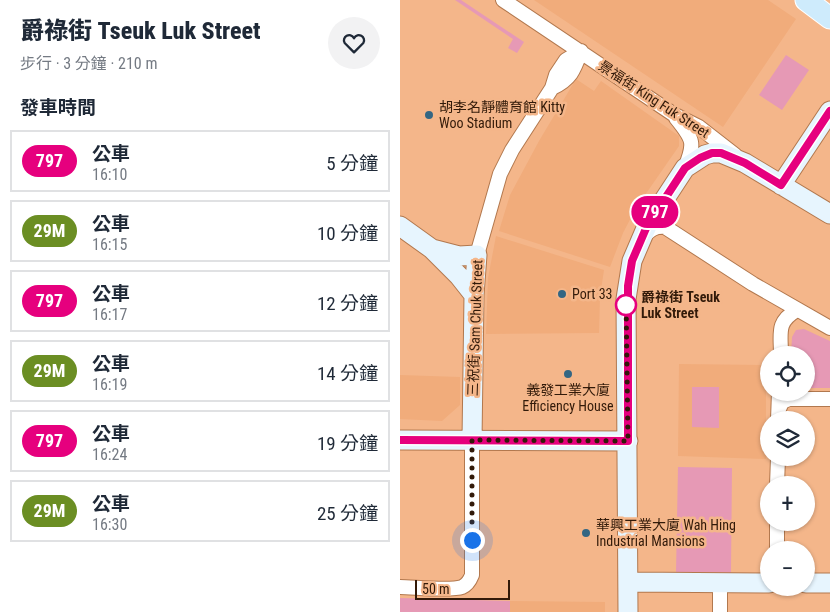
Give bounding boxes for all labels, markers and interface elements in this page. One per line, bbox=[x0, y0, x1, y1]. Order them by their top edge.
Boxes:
text: 爵祿街 Tseuk Luk Street bbox=[20, 17, 261, 45]
button: heart bbox=[328, 17, 380, 69]
text: 步行 · 3 分鐘 · 210 m bbox=[20, 54, 157, 73]
street label: 景福街 King Fuk Street bbox=[596, 57, 712, 141]
text: 發車時間 bbox=[20, 96, 96, 119]
place label: 胡李名靜體育館 Kitty Woo Stadium bbox=[439, 99, 565, 131]
marker: 胡李名靜體育館 Kitty Woo Stadium bbox=[423, 109, 435, 121]
text: 公車 bbox=[92, 142, 130, 165]
text: 797 bbox=[36, 150, 63, 171]
text: 5 分鐘 bbox=[326, 152, 378, 175]
text: 16:10 bbox=[92, 165, 127, 184]
line badge: 797 bbox=[626, 196, 684, 228]
text: 797 bbox=[641, 201, 669, 222]
text: 公車 bbox=[92, 212, 130, 235]
text: 29M bbox=[34, 220, 65, 241]
text: 10 分鐘 bbox=[317, 222, 378, 245]
text: 16:15 bbox=[92, 235, 127, 254]
street label: 三祝街 Sam Chuk Street bbox=[465, 259, 485, 397]
text: 公車 bbox=[92, 282, 130, 305]
place label: Port 33 bbox=[572, 286, 612, 302]
marker: Port 33 bbox=[556, 288, 568, 300]
place label: 爵祿街 Tseuk Luk Street bbox=[641, 289, 720, 321]
text: 797 bbox=[36, 290, 63, 311]
text: 12 分鐘 bbox=[317, 292, 378, 315]
marker: 爵祿街 Tseuk Luk Street bbox=[615, 294, 637, 316]
text: 16:17 bbox=[92, 305, 127, 324]
map controls bbox=[760, 346, 815, 596]
button: locate bbox=[760, 346, 815, 401]
text: 公車 bbox=[92, 352, 130, 375]
text: 29M bbox=[34, 360, 65, 381]
text: 14 分鐘 bbox=[317, 362, 378, 385]
marker: 義發工業大廈 Efficiency House bbox=[562, 368, 574, 380]
text: 16:19 bbox=[92, 375, 127, 394]
place label: 義發工業大廈 Efficiency House bbox=[522, 382, 614, 414]
button: layers bbox=[760, 411, 815, 466]
text: 公車 bbox=[92, 422, 130, 445]
text: 797 bbox=[36, 430, 63, 451]
text: 19 分鐘 bbox=[317, 432, 378, 455]
text: 16:24 bbox=[92, 445, 127, 464]
button: + bbox=[760, 476, 815, 531]
text: 公車 bbox=[92, 492, 130, 515]
text: 29M bbox=[34, 500, 65, 521]
text: 25 分鐘 bbox=[317, 502, 378, 525]
text: 16:30 bbox=[92, 515, 127, 534]
place label: 華興工業大廈 Wah Hing Industrial Mansions bbox=[596, 517, 736, 549]
marker: 華興工業大廈 Wah Hing Industrial Mansions bbox=[580, 527, 592, 539]
your location bbox=[460, 528, 485, 553]
button: − bbox=[760, 541, 815, 596]
scale bar bbox=[415, 577, 510, 600]
text: 50 m bbox=[422, 581, 450, 597]

